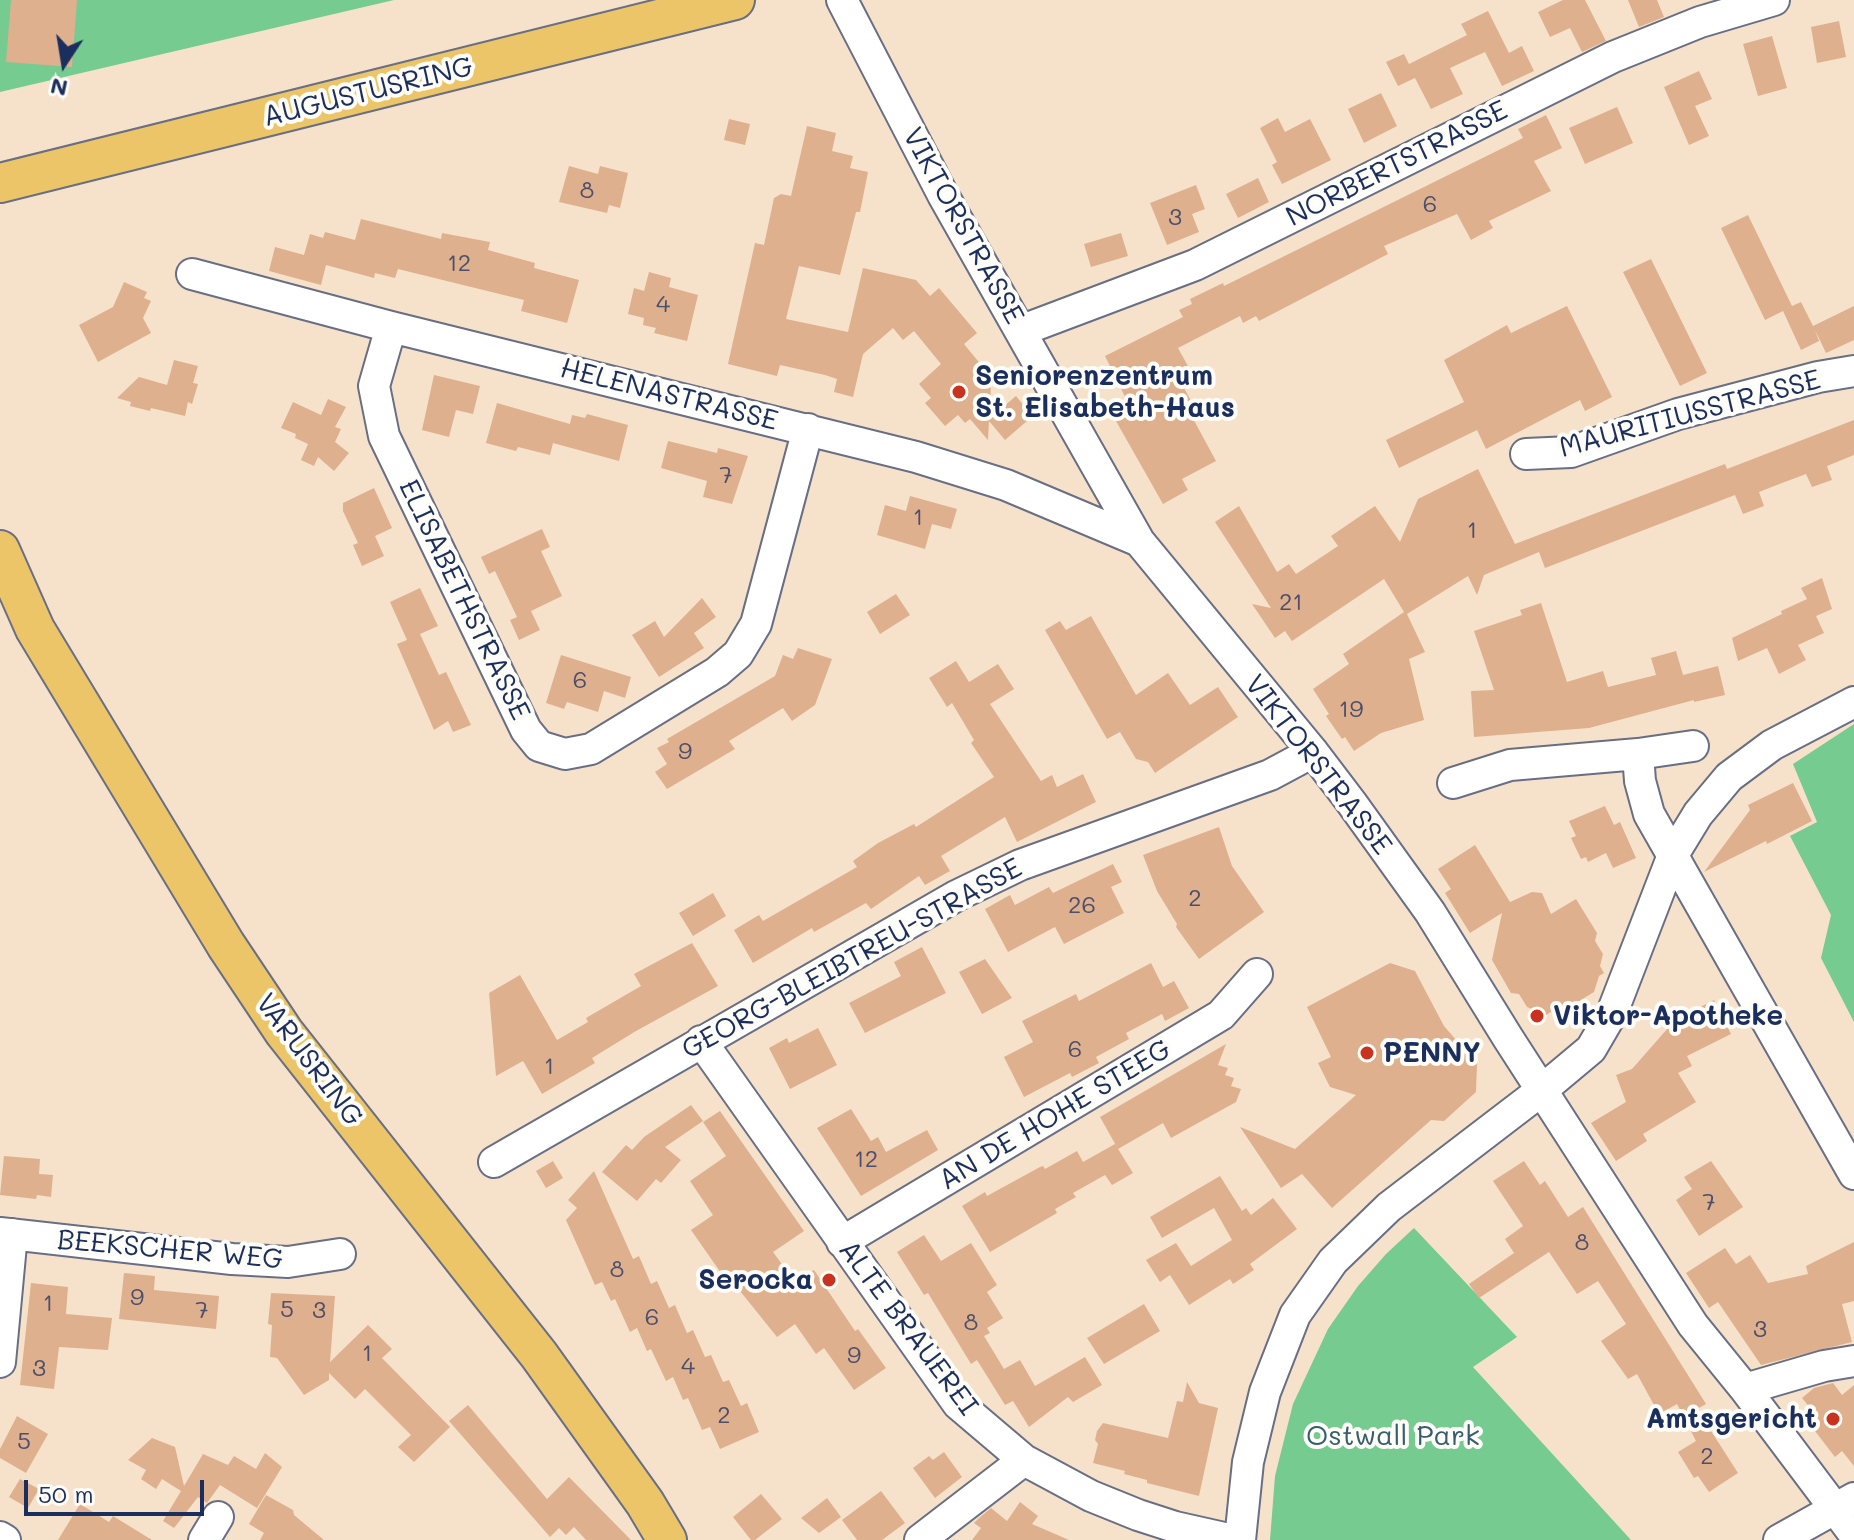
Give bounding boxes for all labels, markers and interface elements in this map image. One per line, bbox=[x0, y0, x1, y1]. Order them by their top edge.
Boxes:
north arrow bbox=[24, 24, 104, 104]
street label: AUGUSTUSRING bbox=[260, 50, 476, 134]
text: N bbox=[48, 72, 70, 104]
street label: NORBERTSTRASSE bbox=[1281, 94, 1513, 234]
street label: VIKTORSTRASSE bbox=[895, 122, 1031, 330]
house number: 8 bbox=[580, 177, 594, 205]
house number: 6 bbox=[1423, 191, 1437, 219]
house number: 3 bbox=[1168, 204, 1182, 232]
house number: 12 bbox=[447, 250, 471, 278]
house number: 4 bbox=[656, 291, 670, 319]
street label: HELENASTRASSE bbox=[557, 352, 781, 438]
place label: Seniorenzentrum St. Elisabeth-Haus bbox=[975, 359, 1235, 425]
street label: MAURITIUSSTRASSE bbox=[1556, 363, 1824, 465]
marker: Seniorenzentrum St. Elisabeth-Haus bbox=[950, 383, 968, 401]
house number: 7 bbox=[719, 462, 733, 490]
street label: ELISABETHSTRASSE bbox=[391, 474, 537, 726]
house number: 1 bbox=[913, 504, 923, 532]
house number: 1 bbox=[1467, 517, 1477, 545]
house number: 21 bbox=[1279, 589, 1303, 617]
house number: 6 bbox=[573, 667, 587, 695]
street label: VIKTORSTRASSE bbox=[1237, 668, 1399, 862]
house number: 19 bbox=[1339, 696, 1363, 724]
house number: 9 bbox=[678, 738, 692, 766]
street label: GEORG-BLEIBTREU-STRASSE bbox=[676, 851, 1028, 1067]
house number: 2 bbox=[1188, 885, 1202, 913]
house number: 26 bbox=[1068, 892, 1096, 920]
street label: VARUSRING bbox=[248, 987, 370, 1133]
place label: Viktor-Apotheke bbox=[1553, 999, 1783, 1033]
marker: Viktor-Apotheke bbox=[1528, 1007, 1546, 1025]
street label: AN DE HOHE STEEG bbox=[933, 1032, 1177, 1198]
house number: 6 bbox=[1068, 1036, 1082, 1064]
place label: PENNY bbox=[1383, 1036, 1481, 1070]
marker: PENNY bbox=[1358, 1044, 1376, 1062]
house number: 1 bbox=[544, 1053, 554, 1081]
house number: 12 bbox=[854, 1146, 878, 1174]
house number: 7 bbox=[1702, 1189, 1716, 1217]
street label: BEEKSCHER WEG bbox=[56, 1223, 284, 1277]
house number: 8 bbox=[1575, 1229, 1589, 1257]
street label: ALTE BRAUEREI bbox=[831, 1234, 985, 1422]
house number: 8 bbox=[610, 1256, 624, 1284]
place label: Serocka bbox=[698, 1263, 813, 1297]
marker: Serocka bbox=[820, 1271, 838, 1289]
house number: 9 bbox=[130, 1284, 144, 1312]
house number: 1 bbox=[43, 1290, 53, 1318]
house number: 5 bbox=[280, 1296, 294, 1324]
house number: 7 bbox=[195, 1297, 209, 1325]
house number: 3 bbox=[312, 1297, 326, 1325]
house number: 6 bbox=[645, 1304, 659, 1332]
house number: 8 bbox=[964, 1309, 978, 1337]
house number: 3 bbox=[1753, 1316, 1767, 1344]
house number: 1 bbox=[362, 1340, 372, 1368]
house number: 9 bbox=[847, 1342, 861, 1370]
house number: 4 bbox=[681, 1353, 695, 1381]
house number: 3 bbox=[32, 1355, 46, 1383]
house number: 2 bbox=[717, 1402, 731, 1430]
place label: Amtsgericht bbox=[1646, 1402, 1817, 1436]
marker: Amtsgericht bbox=[1824, 1410, 1842, 1428]
park label: Ostwall Park bbox=[1306, 1419, 1480, 1453]
house number: 5 bbox=[17, 1428, 31, 1456]
house number: 2 bbox=[1700, 1443, 1714, 1471]
scale bar bbox=[28, 1464, 208, 1514]
text: 50 m bbox=[38, 1478, 94, 1509]

